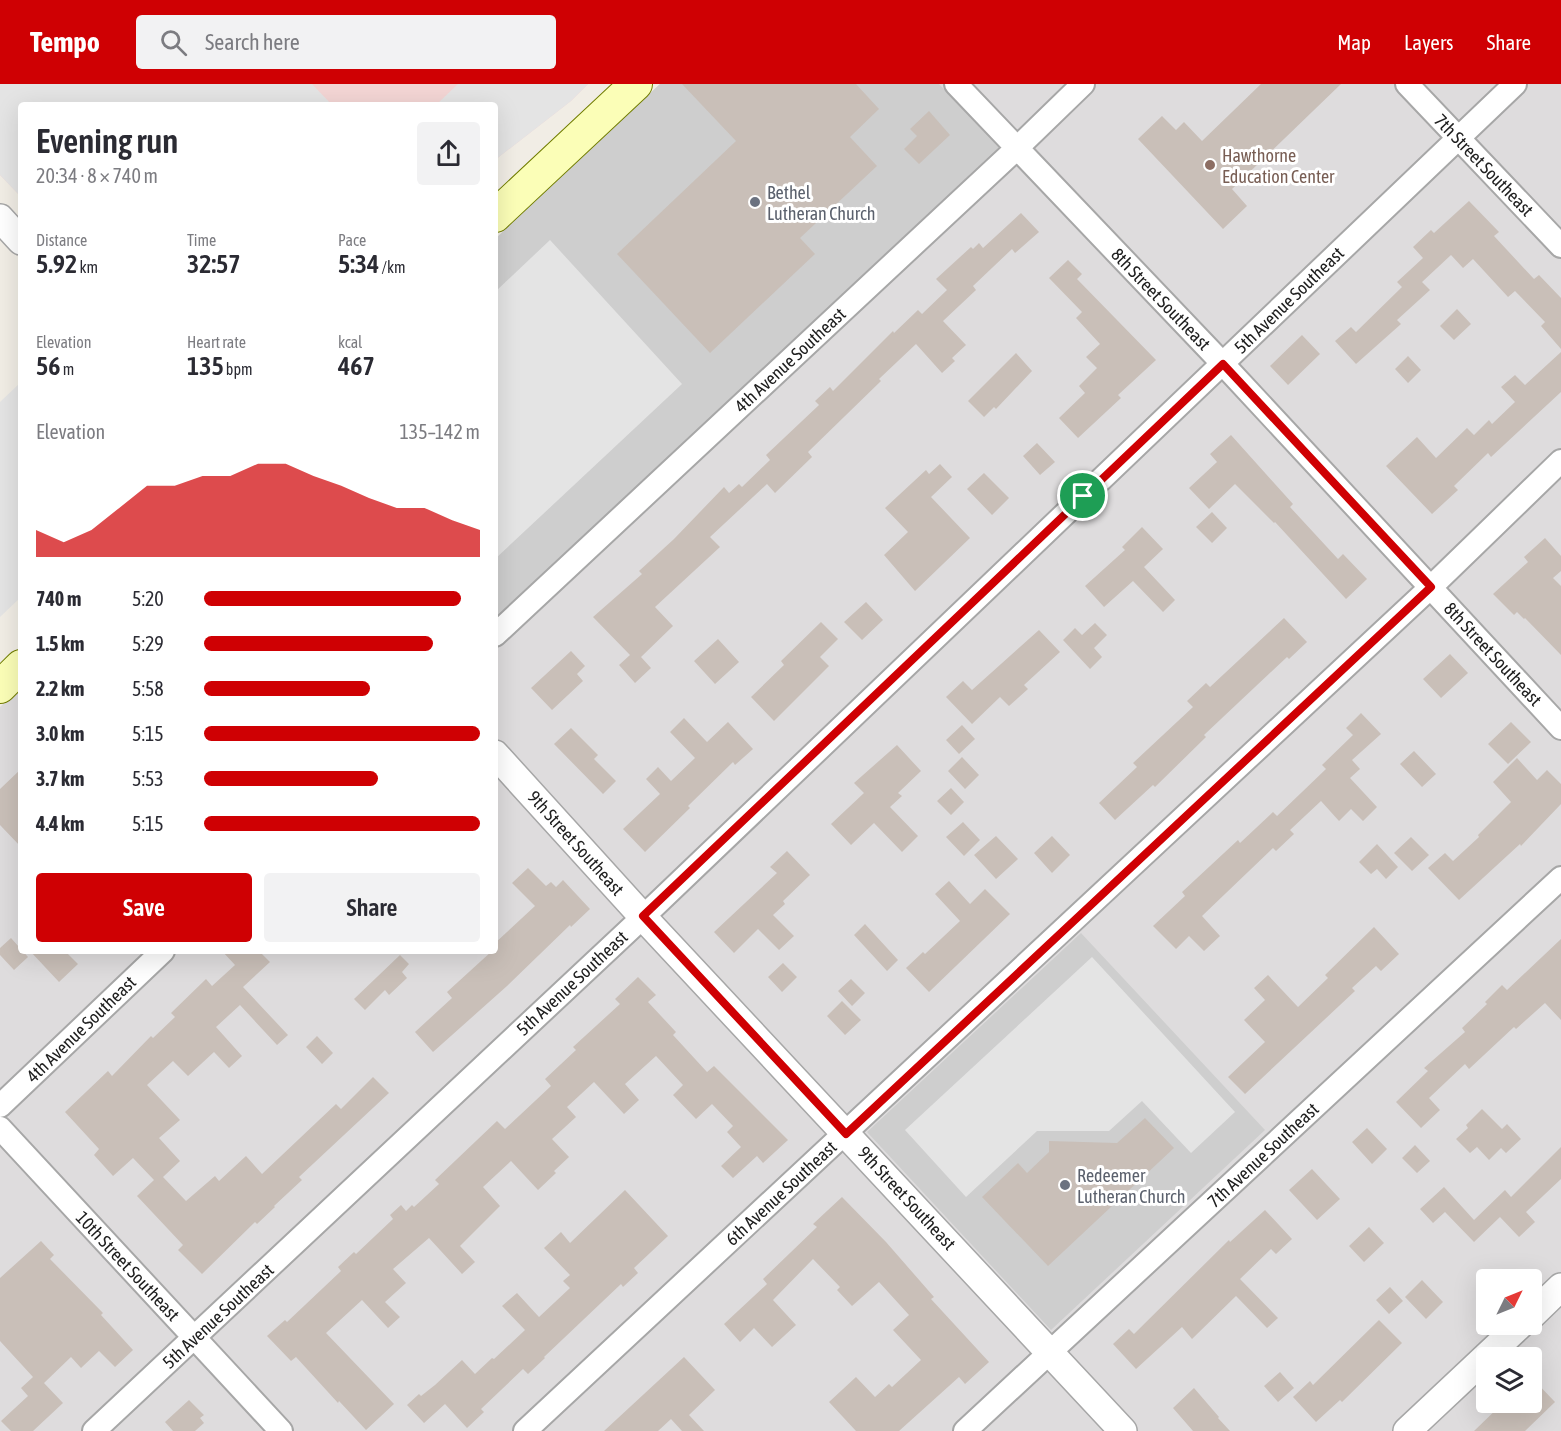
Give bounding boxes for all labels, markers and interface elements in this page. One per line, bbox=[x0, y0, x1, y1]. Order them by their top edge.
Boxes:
search box bbox=[136, 15, 556, 69]
text: Tempo bbox=[30, 26, 100, 58]
icon: search bbox=[157, 26, 190, 59]
text: Search here bbox=[205, 29, 300, 55]
text: Map bbox=[1337, 30, 1371, 54]
text: Layers bbox=[1404, 30, 1454, 54]
text: Share bbox=[1487, 30, 1531, 54]
street label: 7th Street Southeast bbox=[1430, 110, 1538, 220]
text: Evening run bbox=[36, 122, 178, 160]
button: share bbox=[417, 122, 480, 185]
place label: Hawthorne Education Center bbox=[1222, 145, 1335, 187]
marker: Hawthorne Education Center bbox=[1203, 158, 1217, 172]
text: 20:34 · 8 × 740 m bbox=[36, 164, 158, 187]
place label: Bethel Lutheran Church bbox=[767, 182, 876, 224]
marker: Bethel Lutheran Church bbox=[748, 195, 762, 209]
text: Distance bbox=[36, 231, 87, 249]
text: Time bbox=[187, 231, 216, 249]
text: Pace bbox=[338, 231, 366, 249]
street label: 5th Avenue Southeast bbox=[1230, 242, 1348, 358]
street label: 8th Street Southeast bbox=[1107, 244, 1215, 354]
text: 5.92 bbox=[36, 249, 77, 279]
text: 32:57 bbox=[187, 249, 241, 279]
text: 5:34 bbox=[338, 249, 379, 279]
text: km bbox=[77, 258, 98, 276]
text: /km bbox=[379, 258, 405, 276]
street label: 4th Avenue Southeast bbox=[730, 303, 850, 417]
text: Elevation bbox=[36, 333, 91, 351]
text: Heart rate bbox=[187, 333, 246, 351]
text: kcal bbox=[338, 333, 362, 351]
text: 56 bbox=[36, 351, 60, 381]
text: 135 bbox=[187, 351, 224, 381]
text: 467 bbox=[338, 351, 375, 381]
text: m bbox=[60, 360, 74, 378]
text: bpm bbox=[224, 360, 253, 378]
text: Elevation bbox=[36, 420, 105, 443]
text: 135–142 m bbox=[399, 420, 480, 443]
pin bbox=[1057, 470, 1108, 521]
icon: arrive bbox=[1066, 479, 1099, 512]
text: 740 m bbox=[36, 587, 81, 610]
text: 5:20 bbox=[132, 587, 164, 610]
street label: 8th Street Southeast bbox=[1440, 598, 1546, 710]
text: 1.5 km bbox=[36, 632, 84, 655]
text: 5:29 bbox=[132, 632, 164, 655]
text: 2.2 km bbox=[36, 677, 84, 700]
text: 5:58 bbox=[132, 677, 164, 700]
text: 3.0 km bbox=[36, 722, 84, 745]
text: 5:15 bbox=[132, 722, 164, 745]
text: 3.7 km bbox=[36, 767, 84, 790]
text: 5:53 bbox=[132, 767, 164, 790]
street label: 9th Street Southeast bbox=[524, 786, 628, 900]
text: 4.4 km bbox=[36, 812, 84, 835]
text: 5:15 bbox=[132, 812, 164, 835]
button: Save bbox=[36, 873, 252, 942]
button: Share bbox=[264, 873, 480, 942]
street label: 5th Avenue Southeast bbox=[512, 926, 632, 1040]
street label: 4th Avenue Southeast bbox=[22, 971, 140, 1087]
street label: 7th Avenue Southeast bbox=[1203, 1098, 1323, 1212]
street label: 6th Avenue Southeast bbox=[721, 1136, 841, 1250]
street label: 9th Street Southeast bbox=[854, 1142, 960, 1254]
place label: Redeemer Lutheran Church bbox=[1077, 1165, 1186, 1207]
marker: Redeemer Lutheran Church bbox=[1058, 1178, 1072, 1192]
street label: 10th Street Southeast bbox=[72, 1207, 184, 1325]
street label: 5th Avenue Southeast bbox=[158, 1259, 278, 1373]
north arrow bbox=[1476, 1269, 1542, 1335]
map controls bbox=[1476, 1269, 1542, 1413]
button: layers bbox=[1476, 1347, 1542, 1413]

